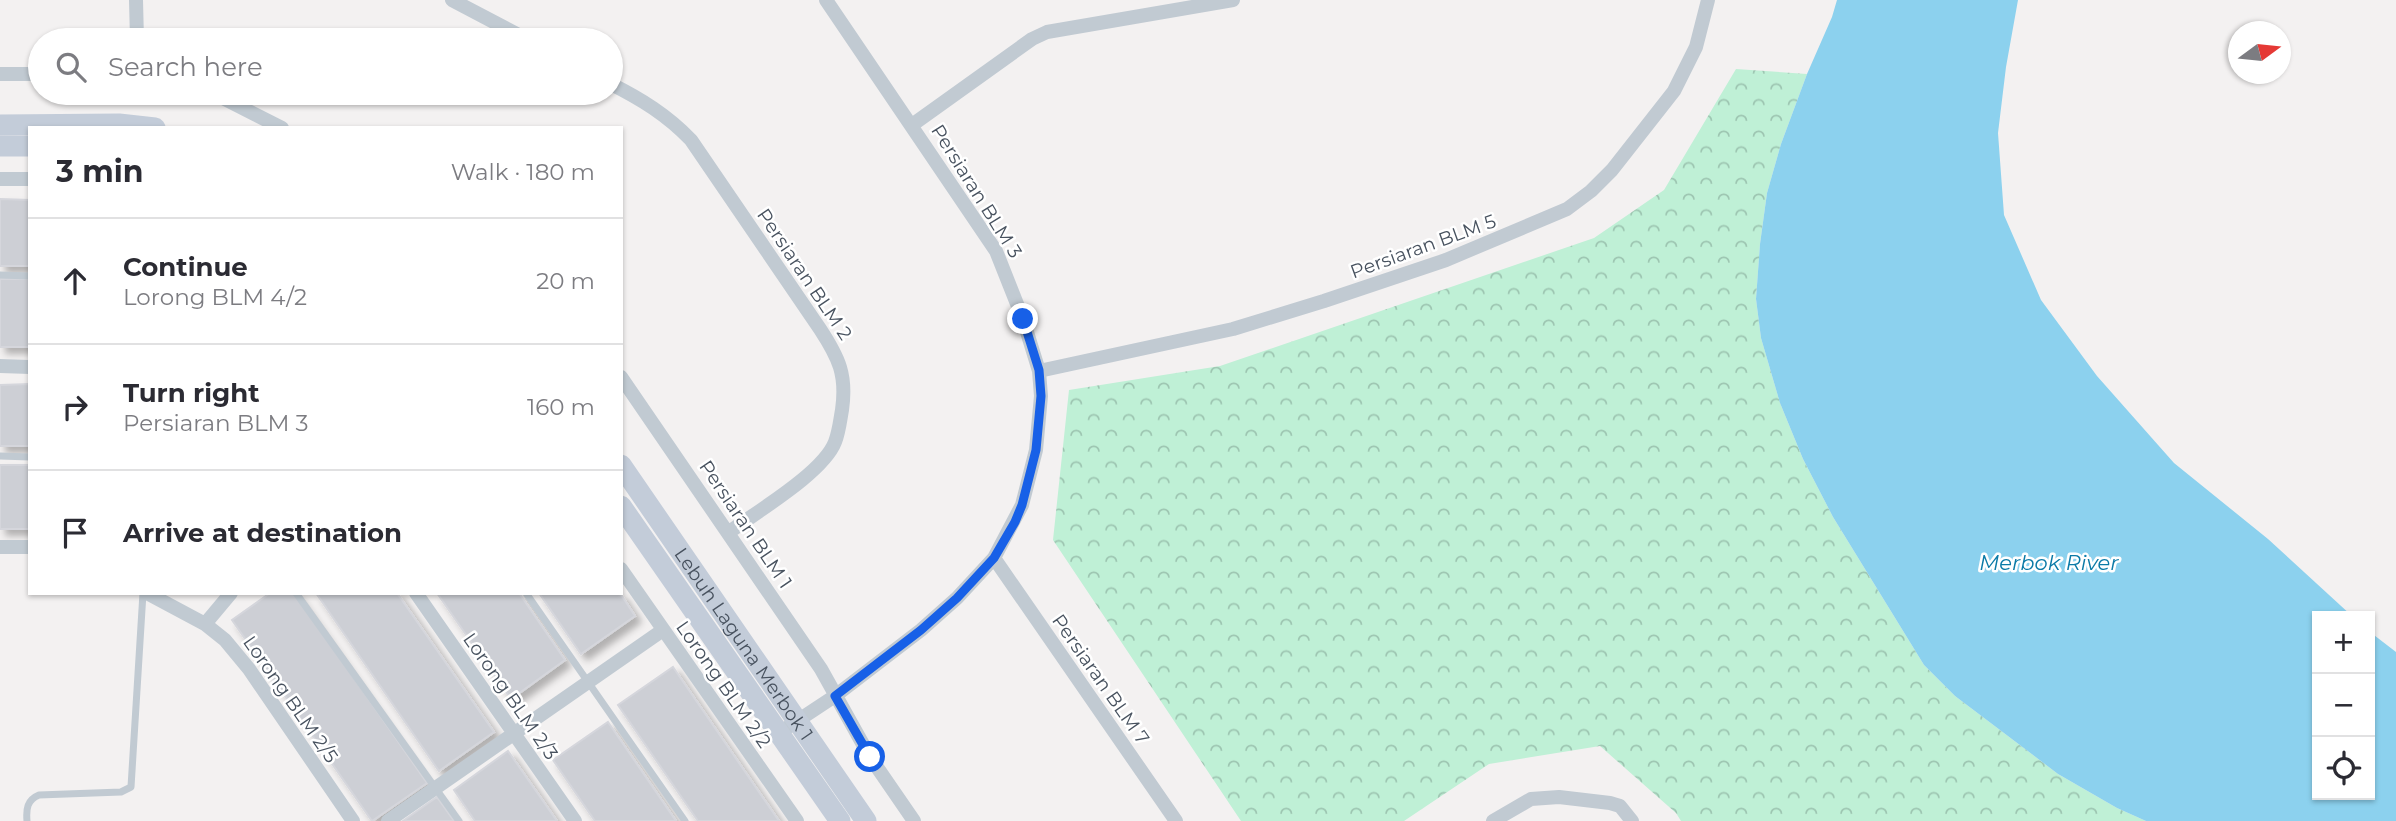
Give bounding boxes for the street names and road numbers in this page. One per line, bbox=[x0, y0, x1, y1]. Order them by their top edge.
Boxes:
street label: Persiaran BLM 3 bbox=[926, 120, 1027, 262]
street label: Persiaran BLM 2 bbox=[752, 204, 857, 344]
street label: Persiaran BLM 5 bbox=[1347, 209, 1499, 283]
street label: Persiaran BLM 1 bbox=[694, 456, 797, 593]
street label: Lebuh Laguna Merbok 1 bbox=[669, 543, 818, 745]
street label: Persiaran BLM 7 bbox=[1047, 610, 1154, 749]
street label: Lorong BLM 2/2 bbox=[671, 616, 776, 752]
street label: Lorong BLM 2/3 bbox=[458, 628, 563, 764]
street label: Lorong BLM 2/5 bbox=[238, 631, 343, 767]

